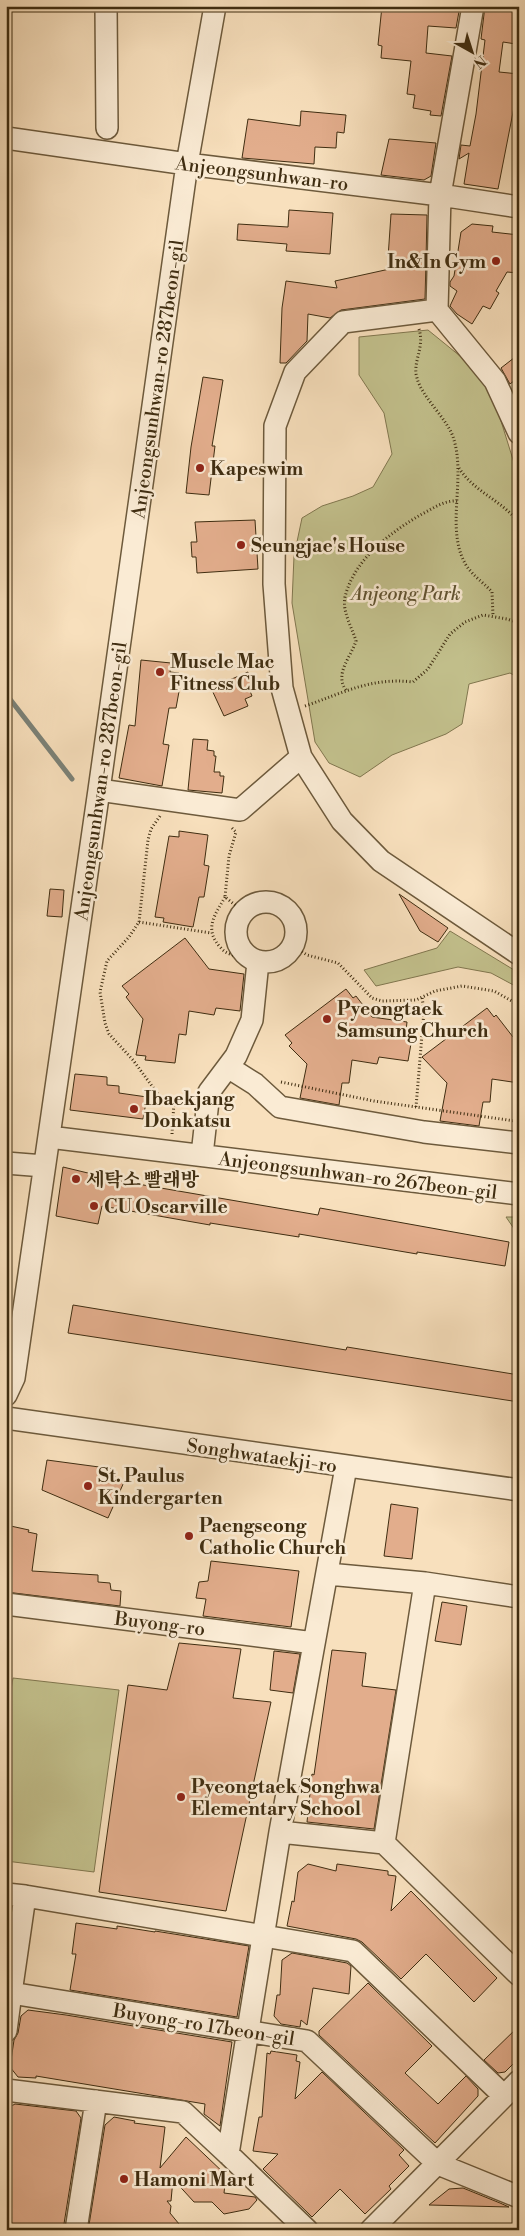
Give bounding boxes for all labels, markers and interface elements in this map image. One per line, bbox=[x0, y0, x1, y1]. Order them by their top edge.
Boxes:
north arrow bbox=[448, 28, 498, 78]
text: N bbox=[470, 51, 490, 72]
street label: Anjeongsunhwan-ro bbox=[173, 151, 350, 197]
street label: Anjeongsunhwan-ro 287beon-gil bbox=[126, 238, 190, 521]
place label: In&In Gym bbox=[387, 250, 486, 274]
marker: In&In Gym bbox=[490, 255, 502, 267]
place label: Kapeswim bbox=[210, 457, 303, 481]
marker: Kapeswim bbox=[194, 462, 206, 474]
place label: Seungjae's House bbox=[251, 534, 405, 558]
marker: Seungjae's House bbox=[235, 539, 247, 551]
park label: Anjeong Park bbox=[349, 582, 461, 606]
street label: Anjeongsunhwan-ro 287beon-gil bbox=[69, 640, 133, 923]
place label: Muscle Mac Fitness Club bbox=[170, 650, 280, 696]
marker: Muscle Mac Fitness Club bbox=[154, 666, 166, 678]
place label: Pyeongtaek Samsung Church bbox=[337, 997, 489, 1043]
marker: Pyeongtaek Samsung Church bbox=[321, 1013, 333, 1025]
place label: Ibaekjang Donkatsu bbox=[144, 1087, 236, 1133]
marker: Ibaekjang Donkatsu bbox=[128, 1103, 140, 1115]
street label: Anjeongsunhwan-ro 267beon-gil bbox=[216, 1147, 499, 1205]
place label: 세탁소 빨래방 bbox=[86, 1168, 200, 1192]
marker: 세탁소 빨래방 bbox=[70, 1173, 82, 1185]
place label: CU Oscarville bbox=[104, 1195, 228, 1219]
marker: CU Oscarville bbox=[88, 1200, 100, 1212]
street label: Songhwataekji-ro bbox=[185, 1434, 339, 1478]
place label: St. Paulus Kindergarten bbox=[98, 1464, 223, 1510]
marker: St. Paulus Kindergarten bbox=[82, 1480, 94, 1492]
place label: Paengseong Catholic Church bbox=[199, 1514, 346, 1560]
marker: Paengseong Catholic Church bbox=[183, 1530, 195, 1542]
street label: Buyong-ro bbox=[112, 1606, 207, 1641]
place label: Pyeongtaek Songhwa Elementary School bbox=[191, 1775, 381, 1821]
marker: Pyeongtaek Songhwa Elementary School bbox=[175, 1791, 187, 1803]
street label: Buyong-ro 17beon-gil bbox=[110, 1999, 297, 2051]
place label: Hamoni Mart bbox=[134, 2168, 254, 2192]
marker: Hamoni Mart bbox=[118, 2173, 130, 2185]

